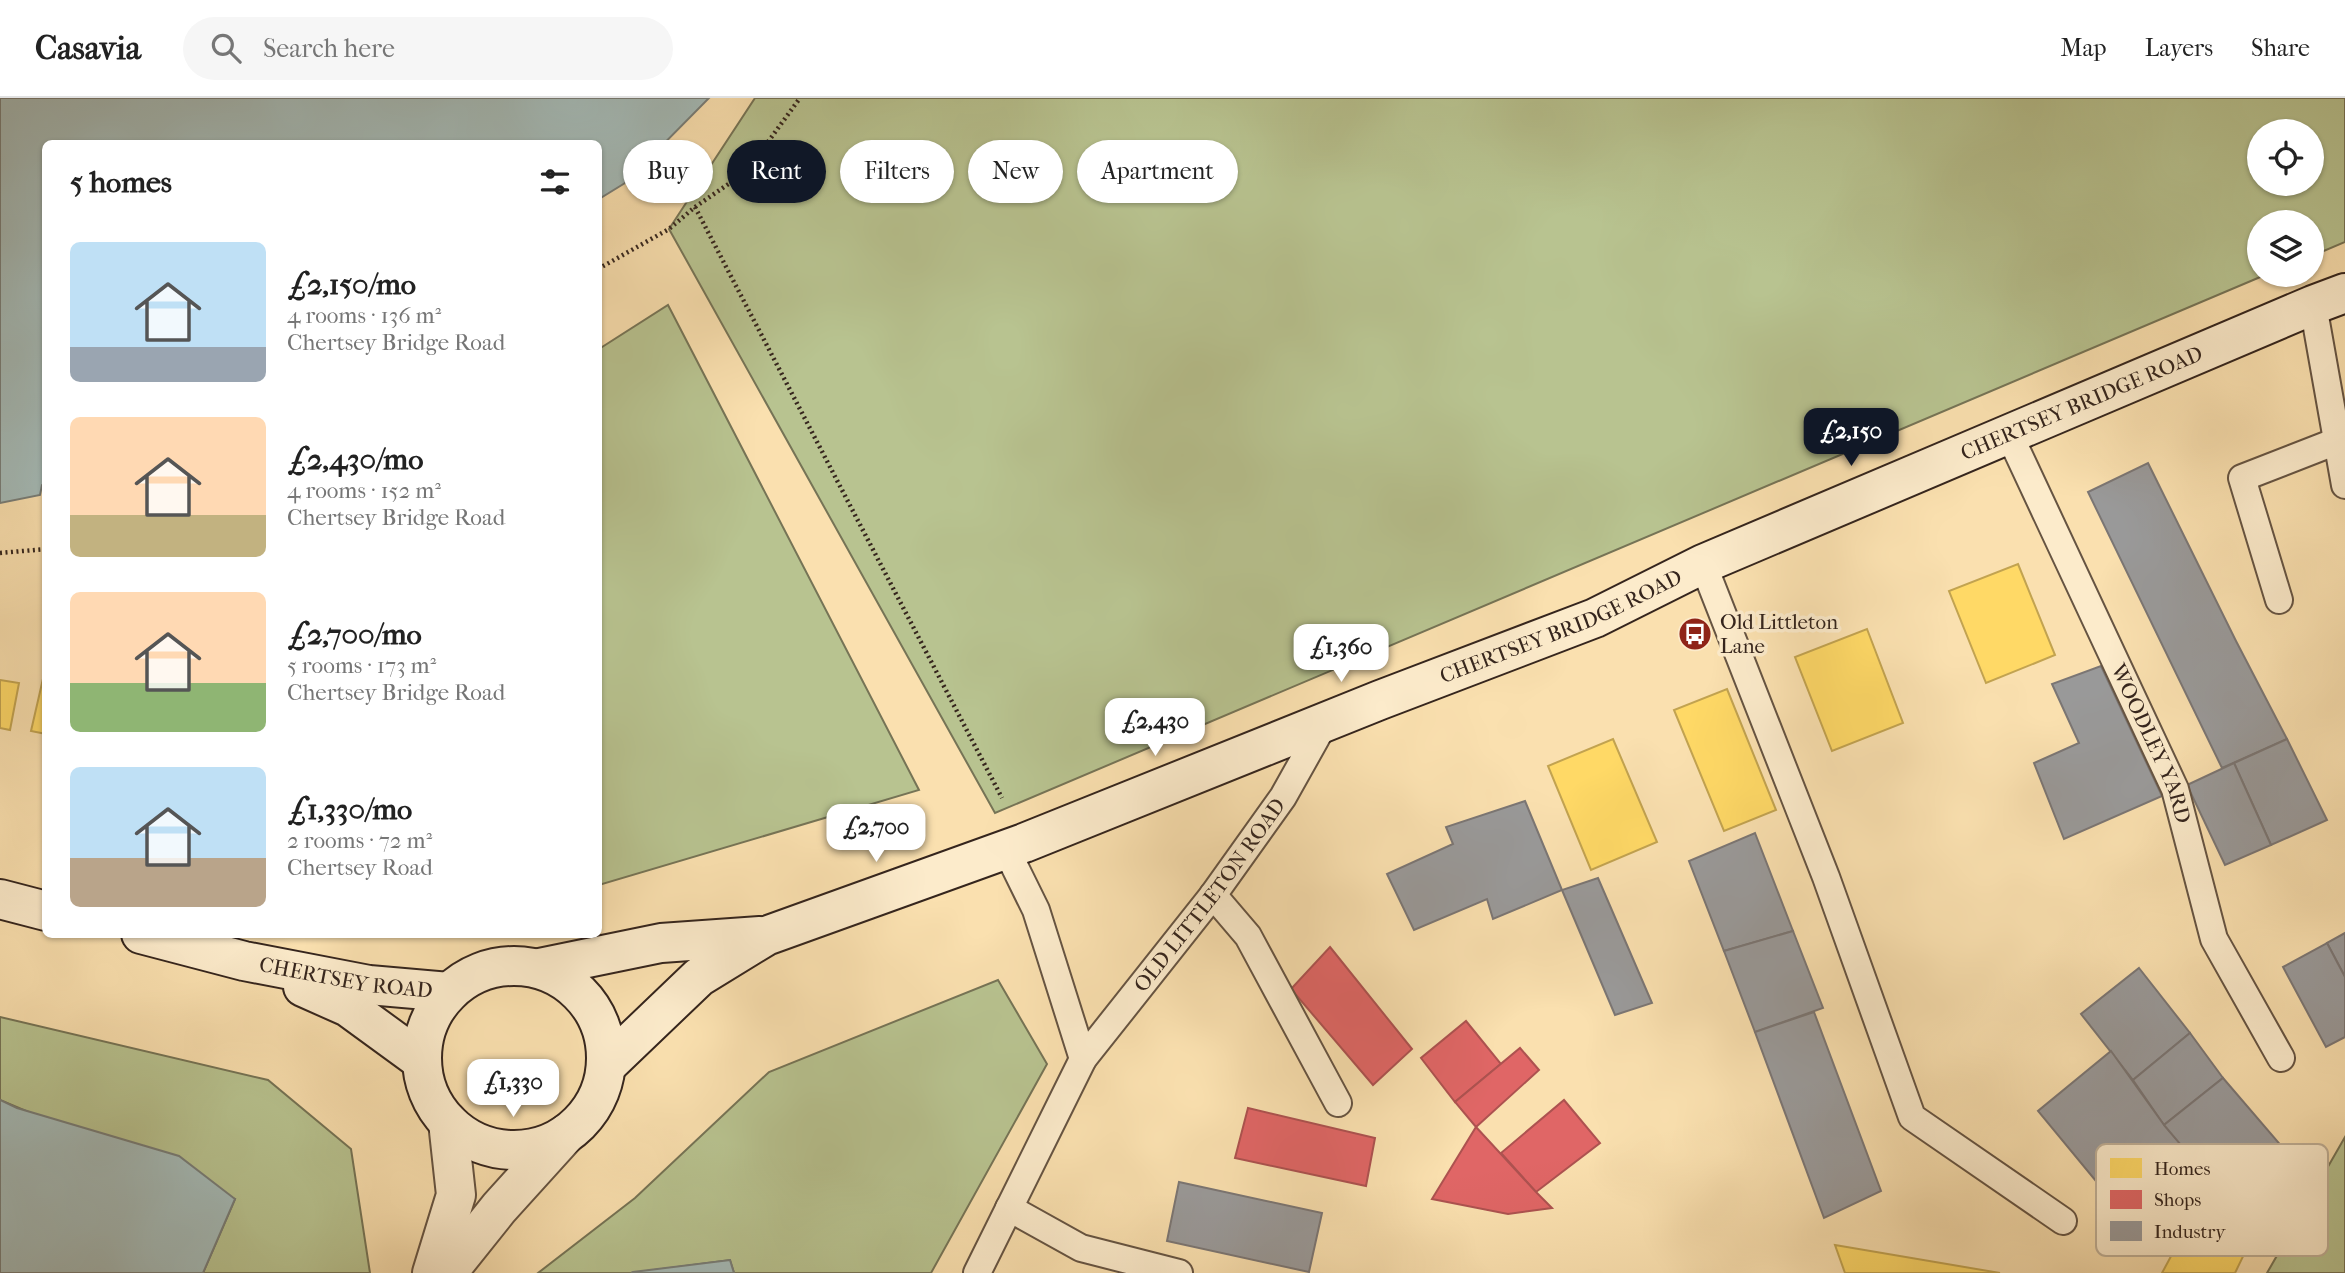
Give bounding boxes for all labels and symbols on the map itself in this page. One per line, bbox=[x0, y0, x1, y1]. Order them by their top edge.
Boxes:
street label: CHERTSEY BRIDGE ROAD bbox=[1957, 341, 2206, 465]
pin: £2,150 bbox=[1794, 408, 1908, 468]
street label: CHERTSEY BRIDGE ROAD bbox=[1436, 565, 1686, 688]
place label: Old Littleton Lane bbox=[1720, 610, 1838, 658]
bus stop icon: Old Littleton Lane bbox=[1676, 615, 1714, 653]
pin: £1,360 bbox=[1284, 624, 1398, 684]
street label: WOODLEY YARD bbox=[2106, 659, 2195, 826]
pin: £2,430 bbox=[1098, 698, 1212, 758]
street label: OLD LITTLETON ROAD bbox=[1129, 794, 1290, 997]
pin: £2,700 bbox=[819, 804, 933, 864]
street label: CHERTSEY ROAD bbox=[257, 952, 434, 1003]
pin: £1,330 bbox=[456, 1060, 570, 1119]
legend bbox=[2096, 1144, 2328, 1256]
text: Homes bbox=[2154, 1158, 2210, 1180]
text: Shops bbox=[2154, 1189, 2201, 1211]
text: Industry bbox=[2154, 1221, 2226, 1243]

